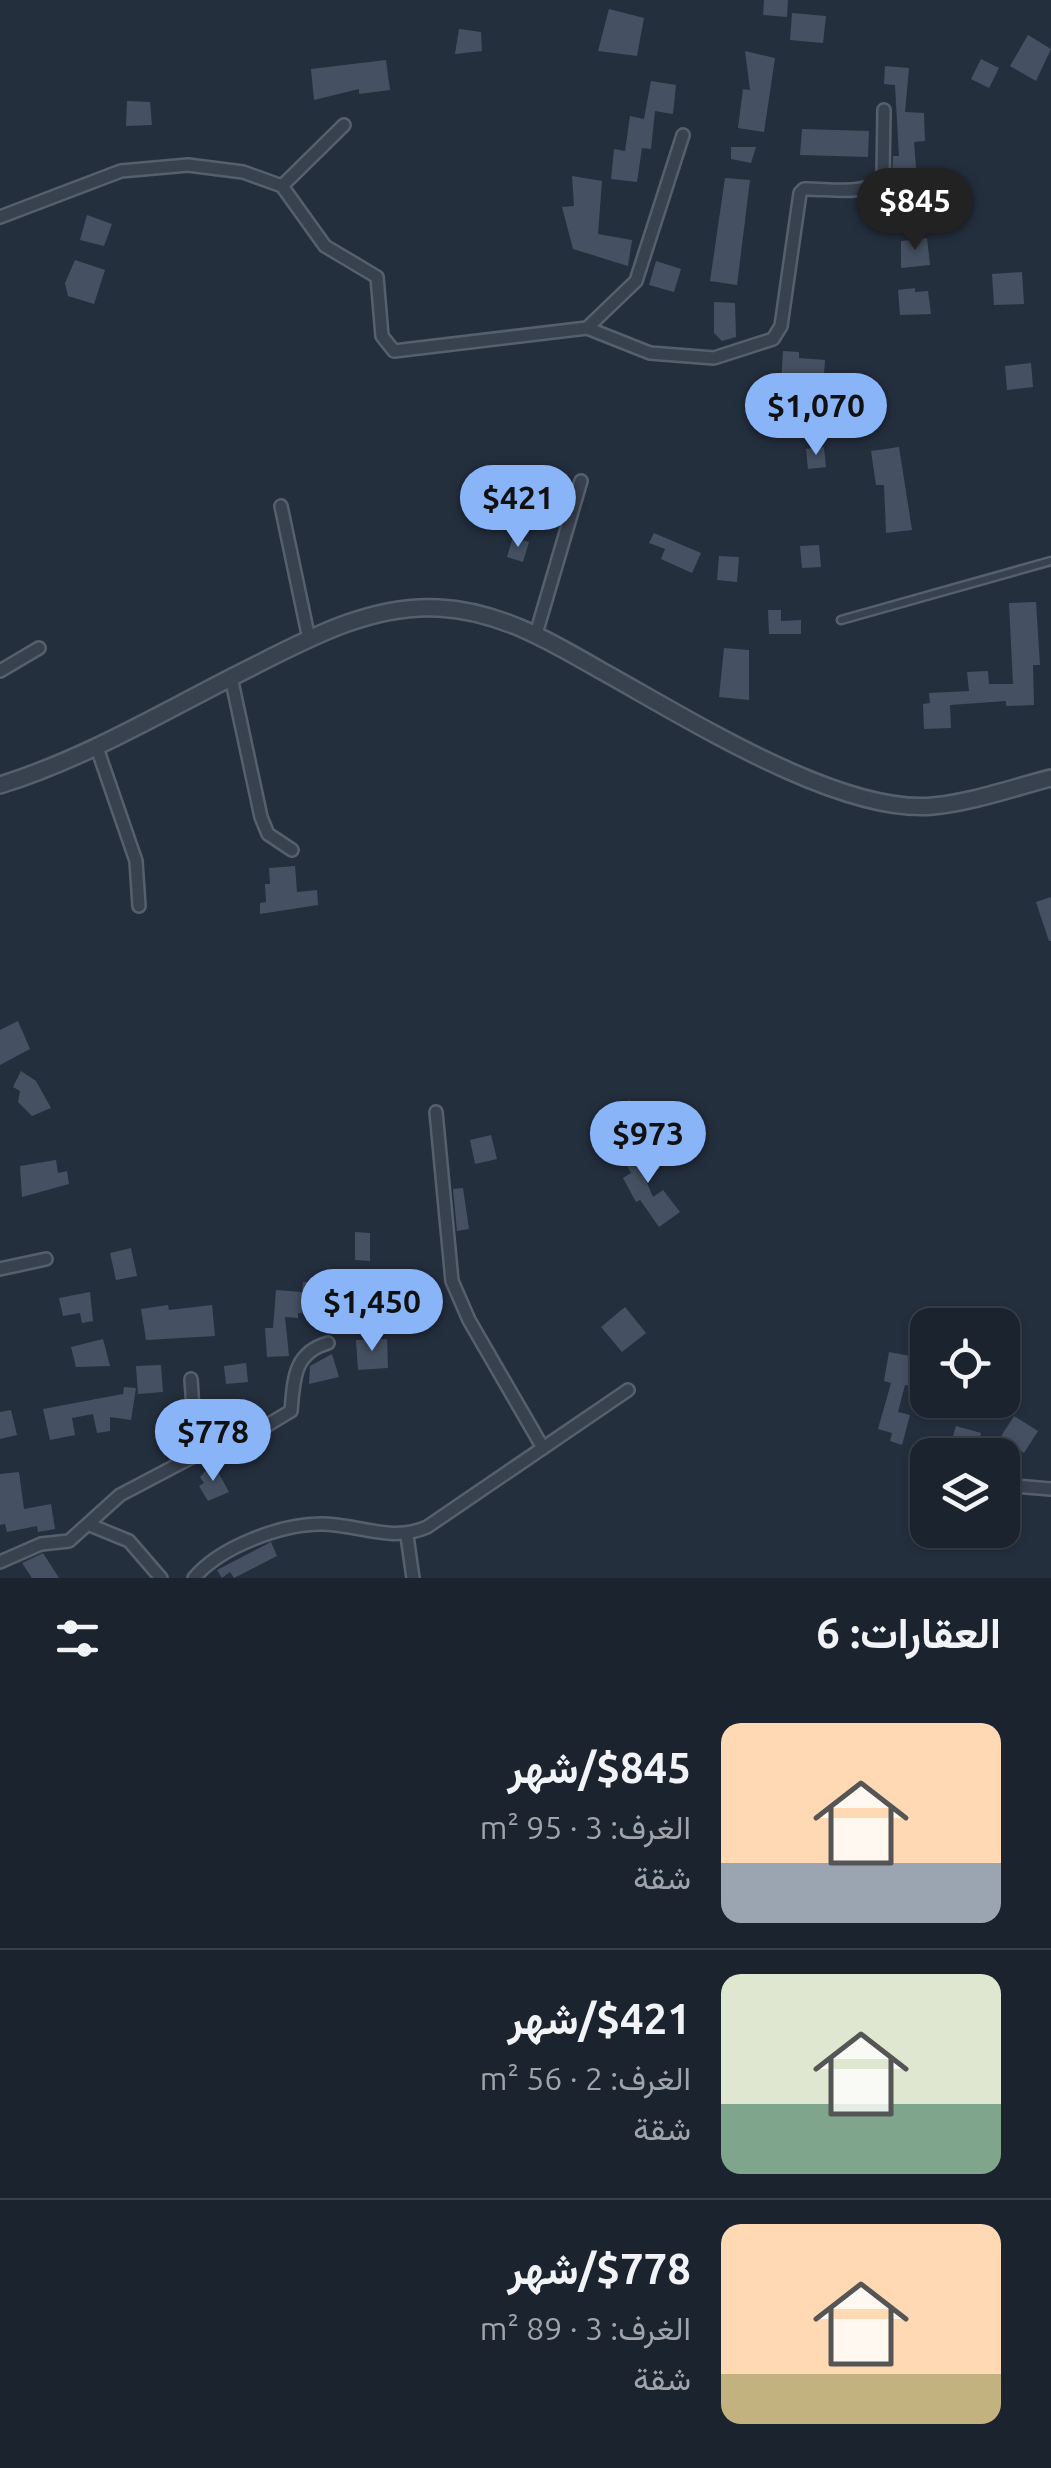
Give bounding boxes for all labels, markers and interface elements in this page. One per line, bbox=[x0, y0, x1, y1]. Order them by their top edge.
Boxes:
pin: $845 bbox=[856, 168, 974, 253]
text: $845 bbox=[879, 182, 951, 218]
pin: $1,070 bbox=[735, 373, 897, 458]
text: $1,070 bbox=[767, 387, 865, 423]
pin: $421 bbox=[459, 465, 577, 550]
text: $421 bbox=[482, 479, 554, 515]
pin: $973 bbox=[589, 1101, 707, 1186]
text: $973 bbox=[612, 1115, 684, 1151]
pin: $1,450 bbox=[291, 1269, 453, 1354]
text: $1,450 bbox=[323, 1283, 421, 1319]
map controls bbox=[910, 1308, 1020, 1548]
button: locate bbox=[910, 1308, 1020, 1418]
pin: $778 bbox=[154, 1399, 272, 1484]
text: $778 bbox=[177, 1413, 249, 1449]
button: layers bbox=[910, 1438, 1020, 1548]
text: العقارات: 6 bbox=[816, 1609, 1001, 1656]
icon: filters bbox=[50, 1611, 105, 1666]
text: $845/شهر bbox=[507, 1744, 691, 1791]
icon: home bbox=[801, 1763, 921, 1883]
text: الغرف: 3 · 95 m² bbox=[480, 1809, 691, 1845]
text: شقة bbox=[633, 1859, 691, 1895]
text: $421/شهر bbox=[507, 1995, 691, 2042]
icon: home bbox=[801, 2014, 921, 2134]
text: الغرف: 2 · 56 m² bbox=[480, 2060, 691, 2096]
text: شقة bbox=[633, 2110, 691, 2146]
text: $778/شهر bbox=[507, 2245, 691, 2292]
icon: home bbox=[801, 2264, 921, 2384]
text: الغرف: 3 · 89 m² bbox=[480, 2310, 691, 2346]
text: شقة bbox=[633, 2360, 691, 2396]

